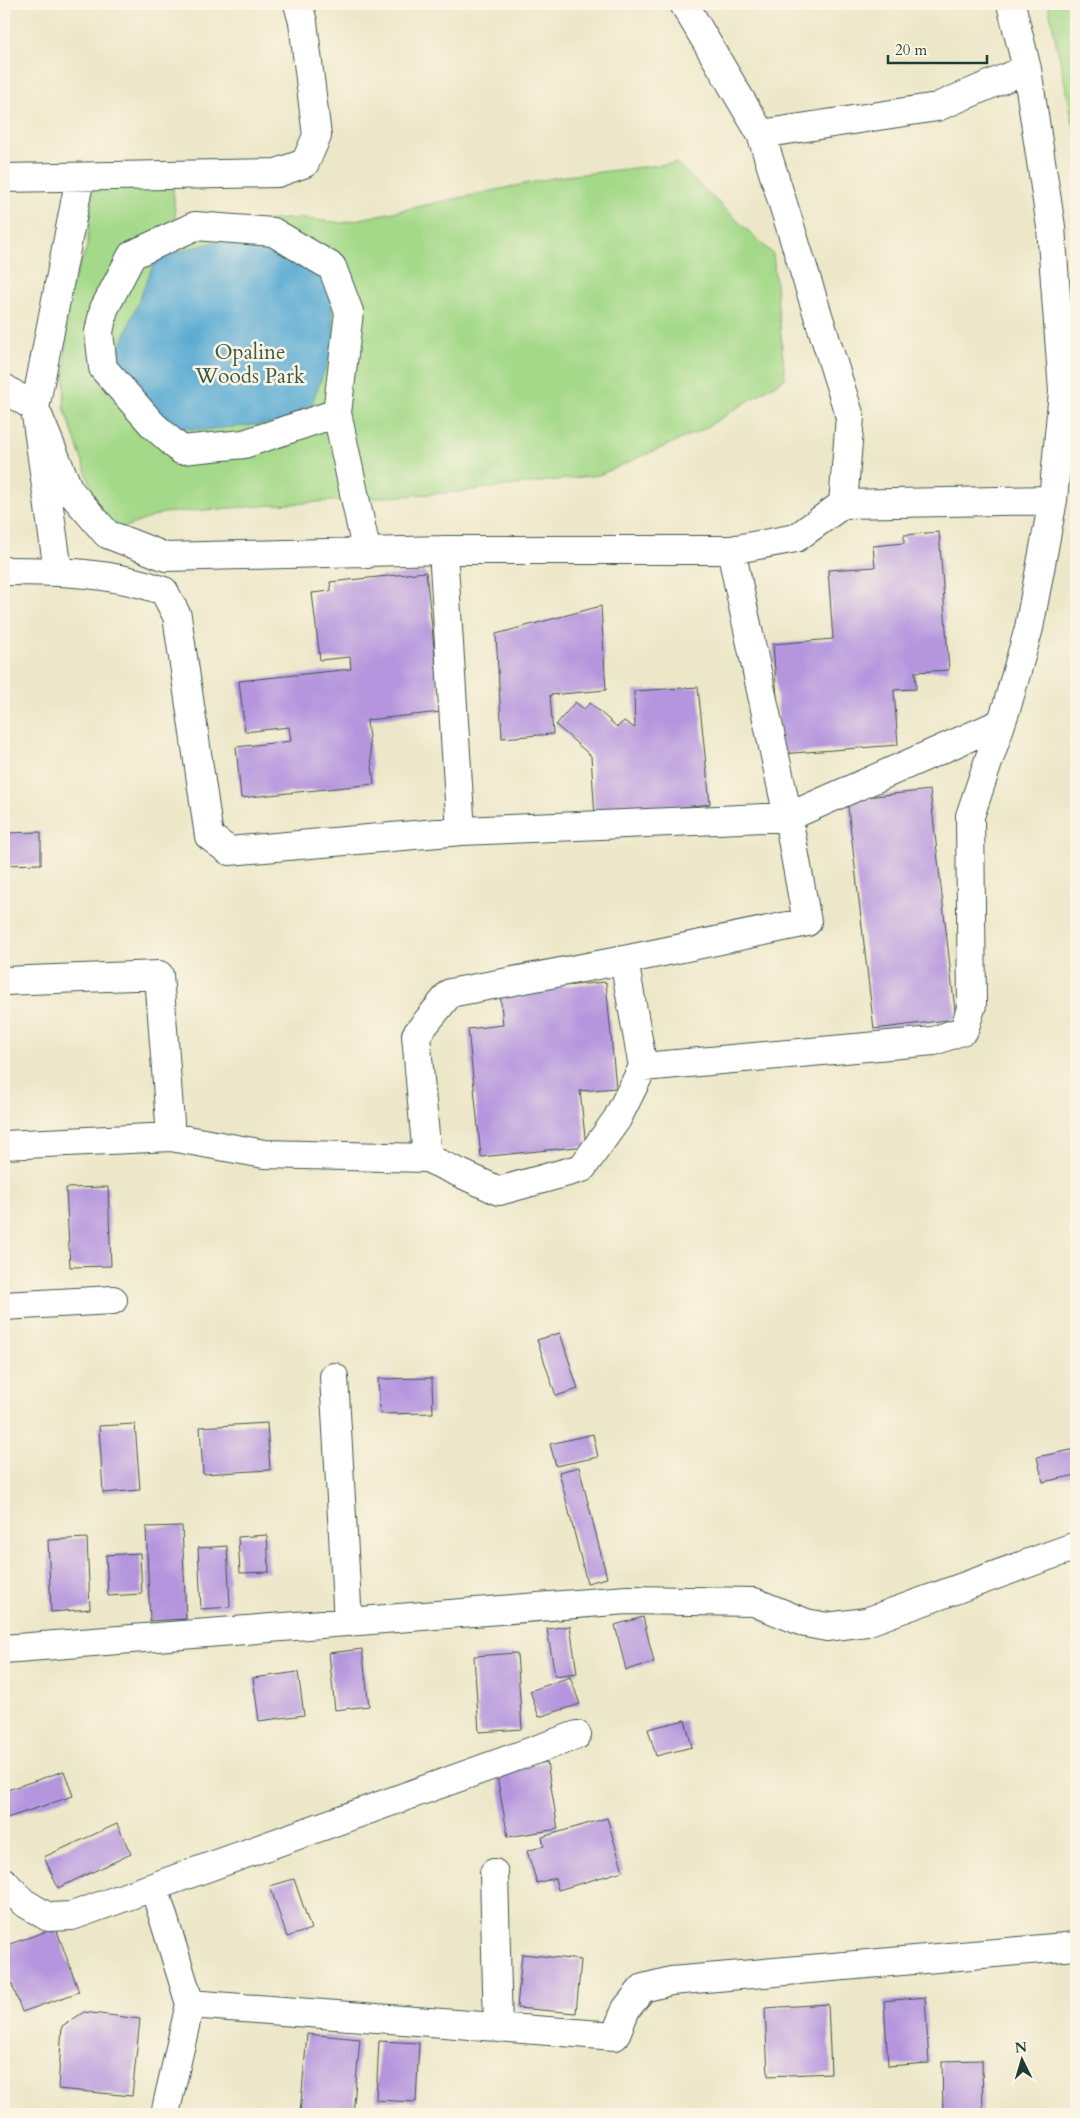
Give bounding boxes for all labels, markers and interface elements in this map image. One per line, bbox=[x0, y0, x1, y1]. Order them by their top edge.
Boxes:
scale bar bbox=[888, 32, 986, 64]
text: 20 m bbox=[895, 40, 927, 60]
park label: Opaline Woods Park bbox=[194, 338, 306, 391]
north arrow bbox=[998, 2036, 1048, 2086]
text: N bbox=[1014, 2038, 1028, 2058]

